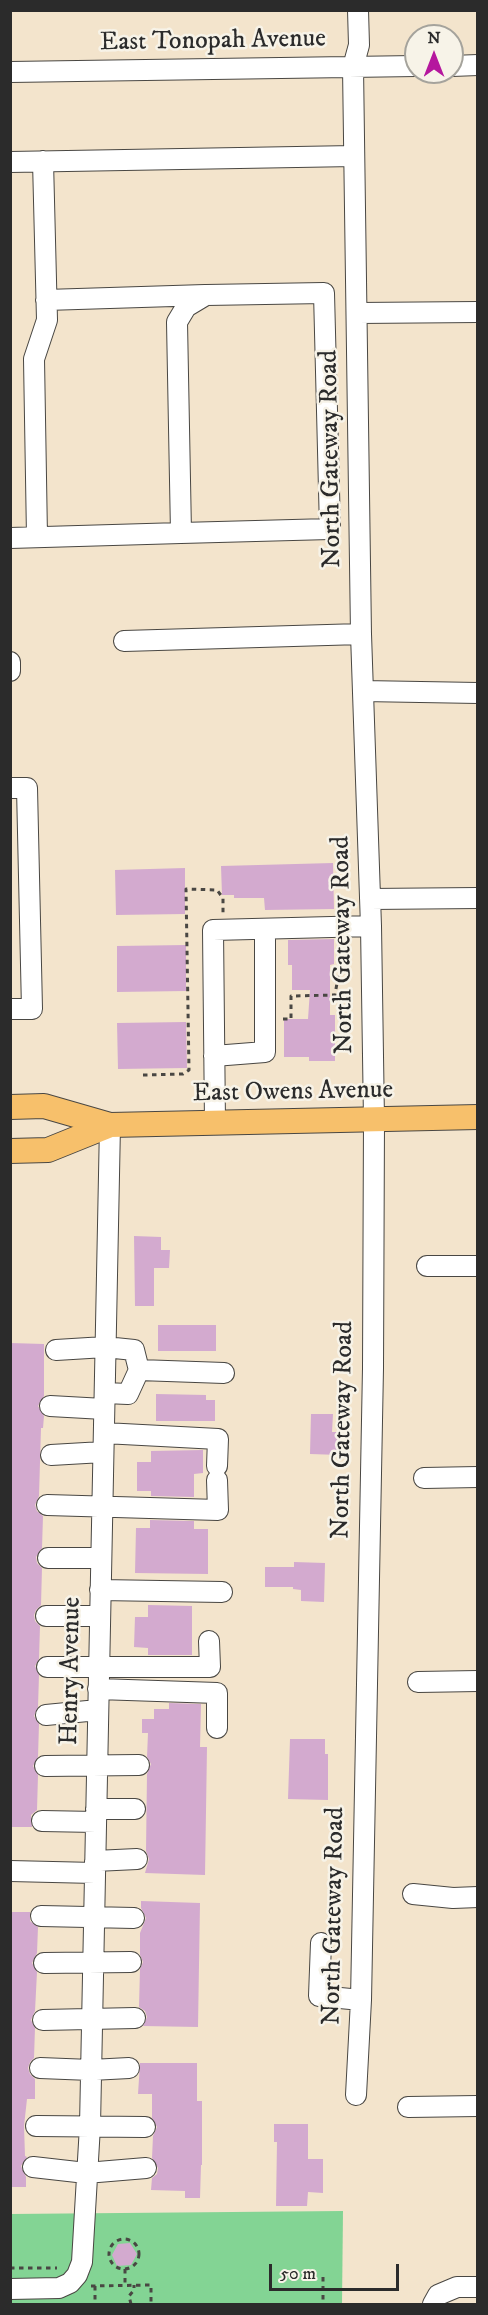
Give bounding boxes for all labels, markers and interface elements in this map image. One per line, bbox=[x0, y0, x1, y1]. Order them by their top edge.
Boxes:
street label: East Tonopah Avenue bbox=[100, 24, 326, 60]
north arrow bbox=[404, 24, 464, 84]
text: N bbox=[427, 28, 441, 48]
street label: North Gateway Road bbox=[314, 350, 350, 568]
street label: North Gateway Road bbox=[326, 836, 362, 1054]
street label: East Owens Avenue bbox=[192, 1076, 394, 1110]
street label: North Gateway Road bbox=[326, 1321, 362, 1539]
street label: Henry Avenue bbox=[55, 1597, 89, 1745]
street label: North Gateway Road bbox=[317, 1807, 353, 2025]
scale bar bbox=[272, 2252, 402, 2290]
text: 50 m bbox=[280, 2263, 316, 2285]

